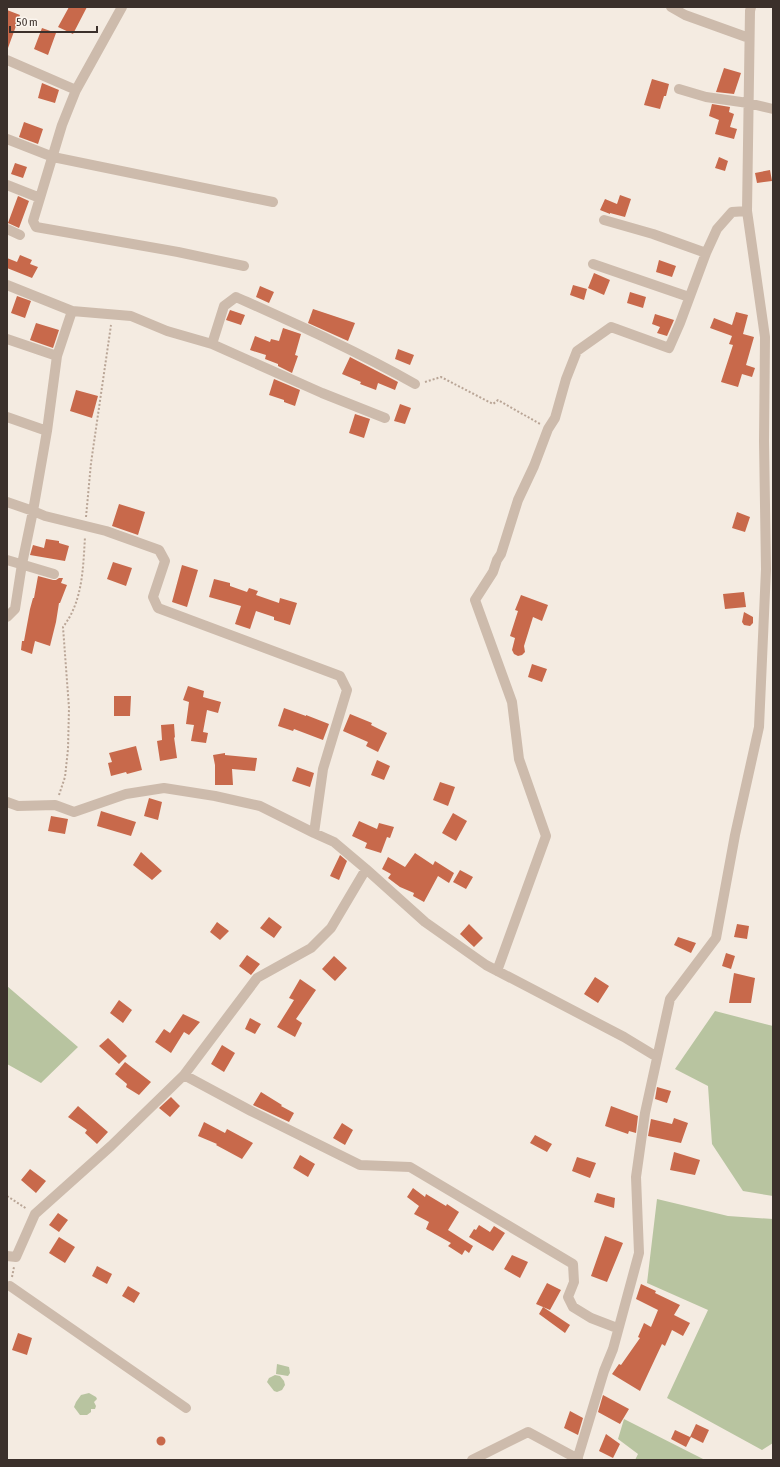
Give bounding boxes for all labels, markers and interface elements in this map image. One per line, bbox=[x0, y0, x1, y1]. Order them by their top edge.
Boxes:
scale bar bbox=[10, 8, 97, 34]
text: 50 m bbox=[16, 15, 38, 29]

